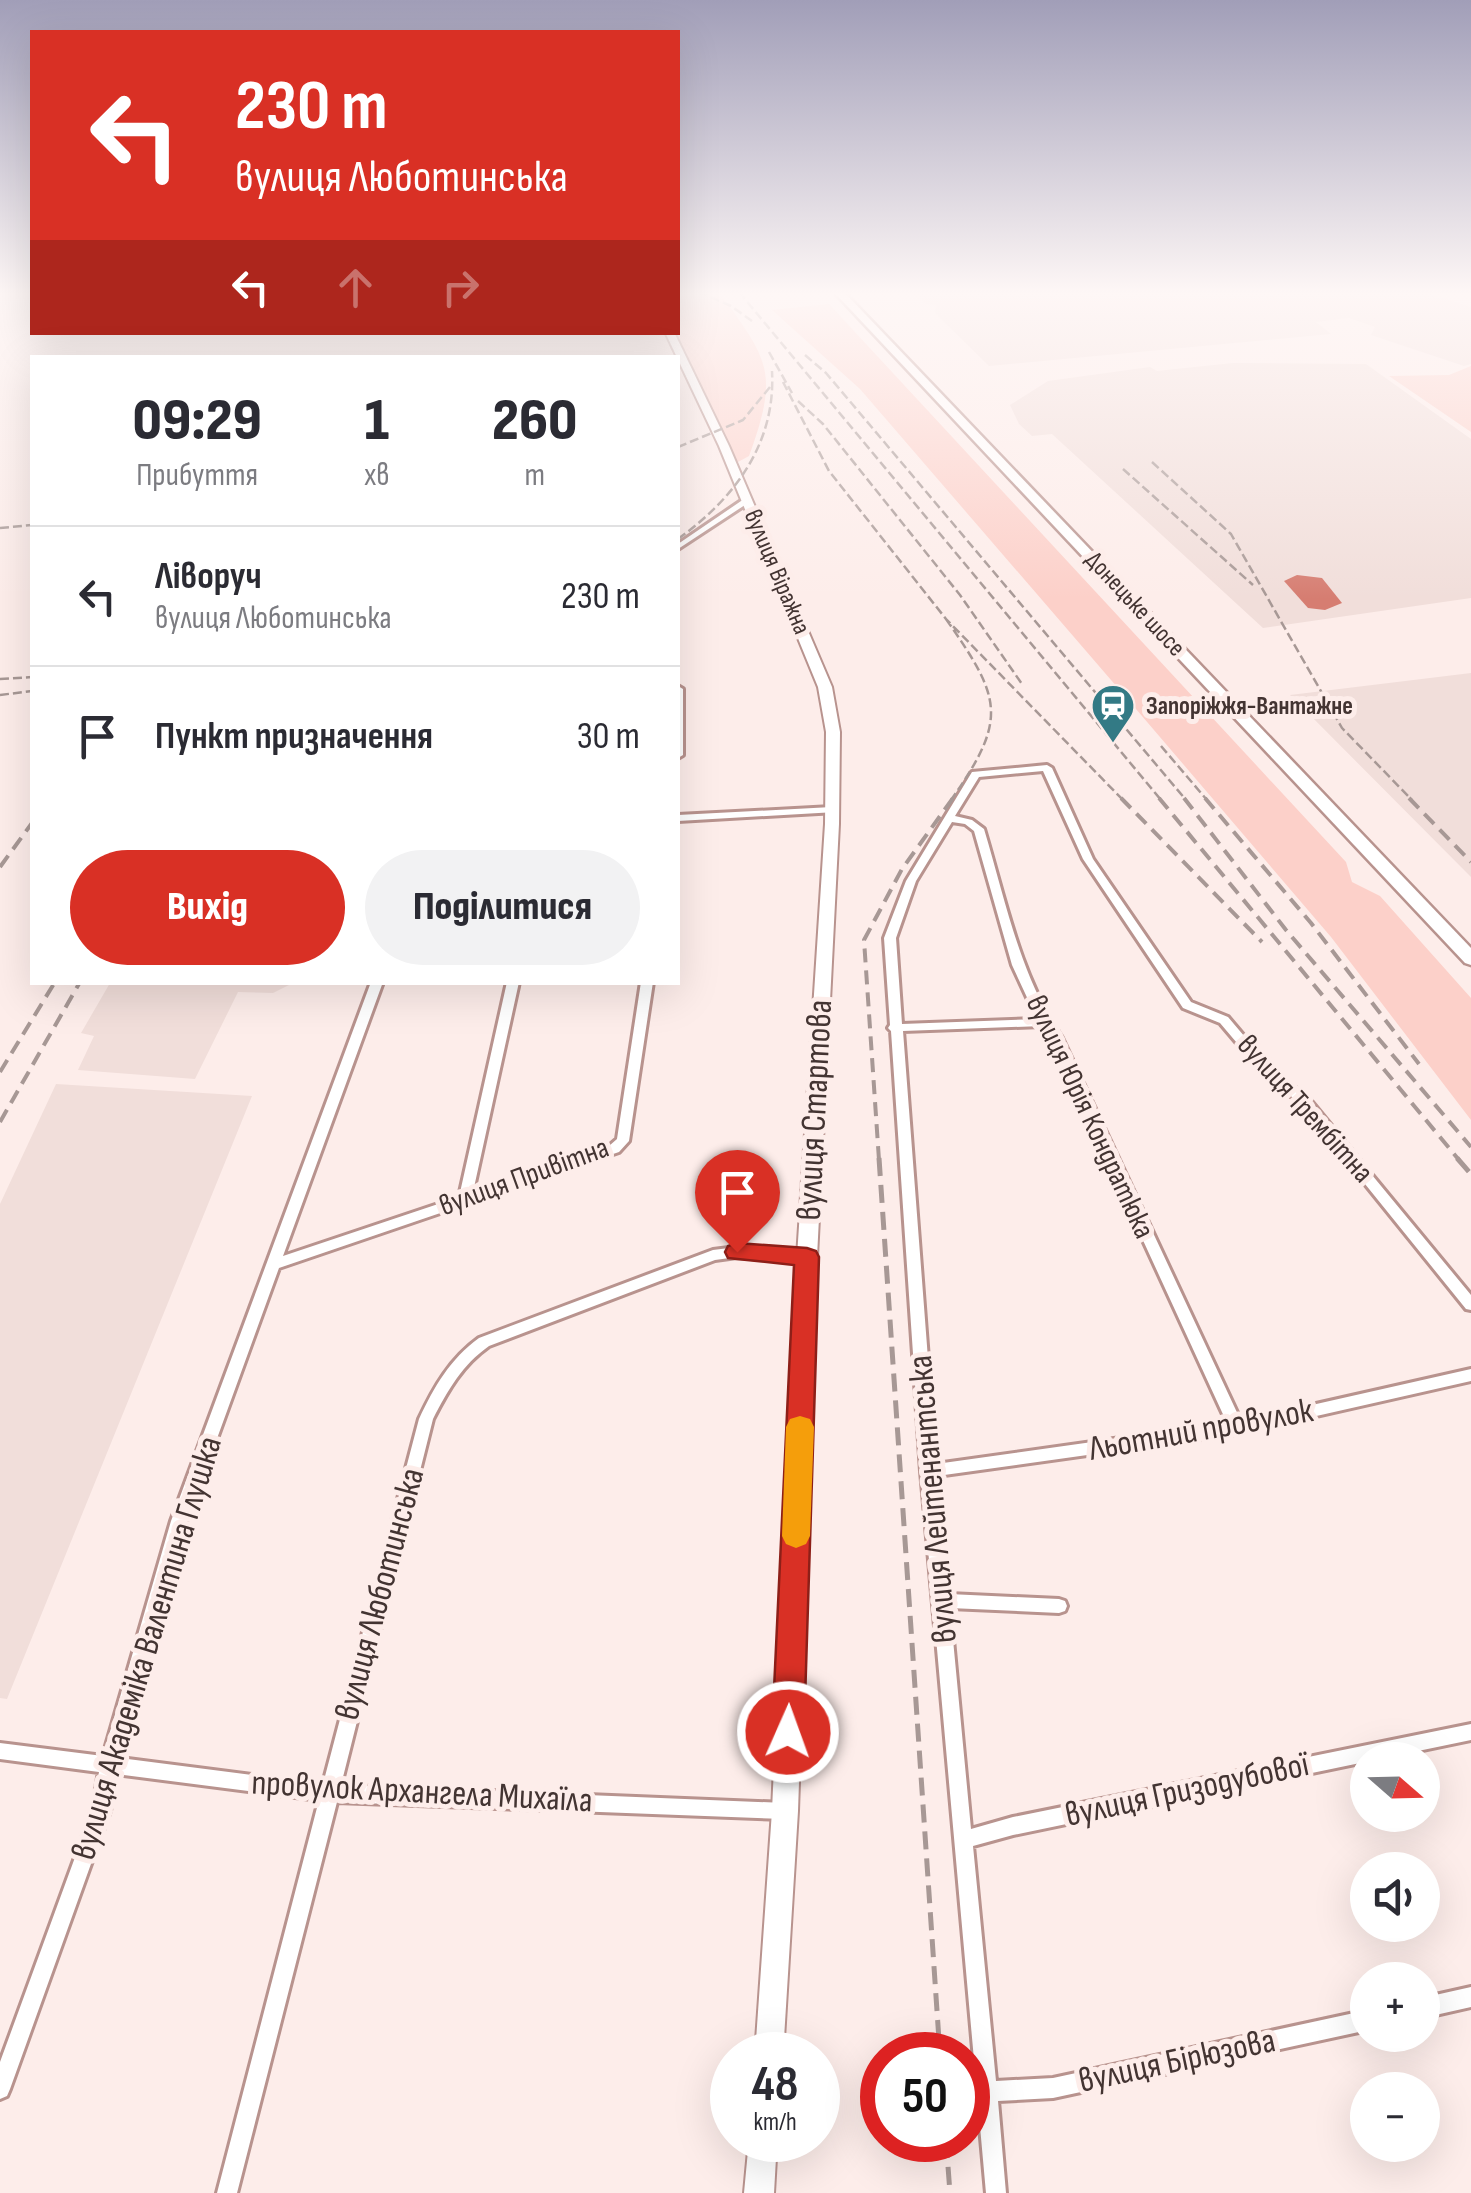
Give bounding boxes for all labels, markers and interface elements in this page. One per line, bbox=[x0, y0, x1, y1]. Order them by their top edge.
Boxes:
text: 230 m bbox=[235, 65, 388, 149]
icon: left bbox=[70, 70, 200, 200]
text: вулиця Люботинська bbox=[235, 150, 568, 205]
icon: left bbox=[223, 260, 278, 315]
icon: ahead bbox=[328, 260, 383, 315]
icon: right bbox=[433, 260, 488, 315]
text: 09:29 bbox=[132, 385, 262, 457]
text: 1 bbox=[365, 385, 389, 457]
text: 260 bbox=[492, 385, 578, 457]
text: Прибуття bbox=[136, 456, 258, 495]
text: хв bbox=[364, 456, 390, 495]
text: m bbox=[524, 456, 545, 495]
street label: вулиця Віражна bbox=[737, 505, 817, 639]
street label: Донецьке шосе bbox=[1078, 545, 1192, 663]
text: Ліворуч bbox=[155, 554, 262, 599]
icon: left bbox=[70, 569, 125, 624]
text: 230 m bbox=[561, 574, 640, 619]
text: вулиця Люботинська bbox=[155, 599, 392, 638]
station icon: Запоріжжя-Вантажне bbox=[1090, 683, 1136, 744]
place label: Запоріжжя-Вантажне bbox=[1146, 691, 1353, 722]
icon: arrive bbox=[70, 709, 125, 764]
text: Пункт призначення bbox=[155, 714, 433, 759]
text: 30 m bbox=[577, 714, 640, 759]
button: Вихід bbox=[70, 850, 345, 965]
button: Поділитися bbox=[365, 850, 640, 965]
street label: вулиця Юрія Кондратюка bbox=[1018, 990, 1162, 1244]
street label: вулиця Стартова bbox=[788, 999, 842, 1221]
street label: вулиця Трембітна bbox=[1229, 1028, 1381, 1190]
street label: вулиця Привітна bbox=[434, 1130, 614, 1224]
pin bbox=[695, 1150, 780, 1253]
icon: arrive bbox=[710, 1165, 765, 1220]
street label: вулиця Лейтенантська bbox=[899, 1353, 967, 1645]
street label: Льотний провулок bbox=[1085, 1389, 1317, 1471]
street label: вулиця Академіка Валентина Глушка bbox=[62, 1431, 232, 1865]
street label: вулиця Люботинська bbox=[326, 1463, 434, 1725]
position arrow bbox=[736, 1680, 840, 1784]
north arrow bbox=[1350, 1742, 1440, 1832]
map controls bbox=[1350, 1742, 1440, 2162]
street label: вулиця Гризодубової bbox=[1061, 1743, 1314, 1837]
street label: провулок Архангела Михаїла bbox=[250, 1762, 594, 1822]
button: sound bbox=[1350, 1852, 1440, 1942]
button: + bbox=[1350, 1962, 1440, 2052]
street label: вулиця Бірюзова bbox=[1075, 2019, 1279, 2103]
speed limit sign: 50 bbox=[860, 2032, 990, 2162]
text: 48 bbox=[752, 2055, 798, 2115]
button: − bbox=[1350, 2072, 1440, 2162]
text: km/h bbox=[753, 2107, 797, 2138]

